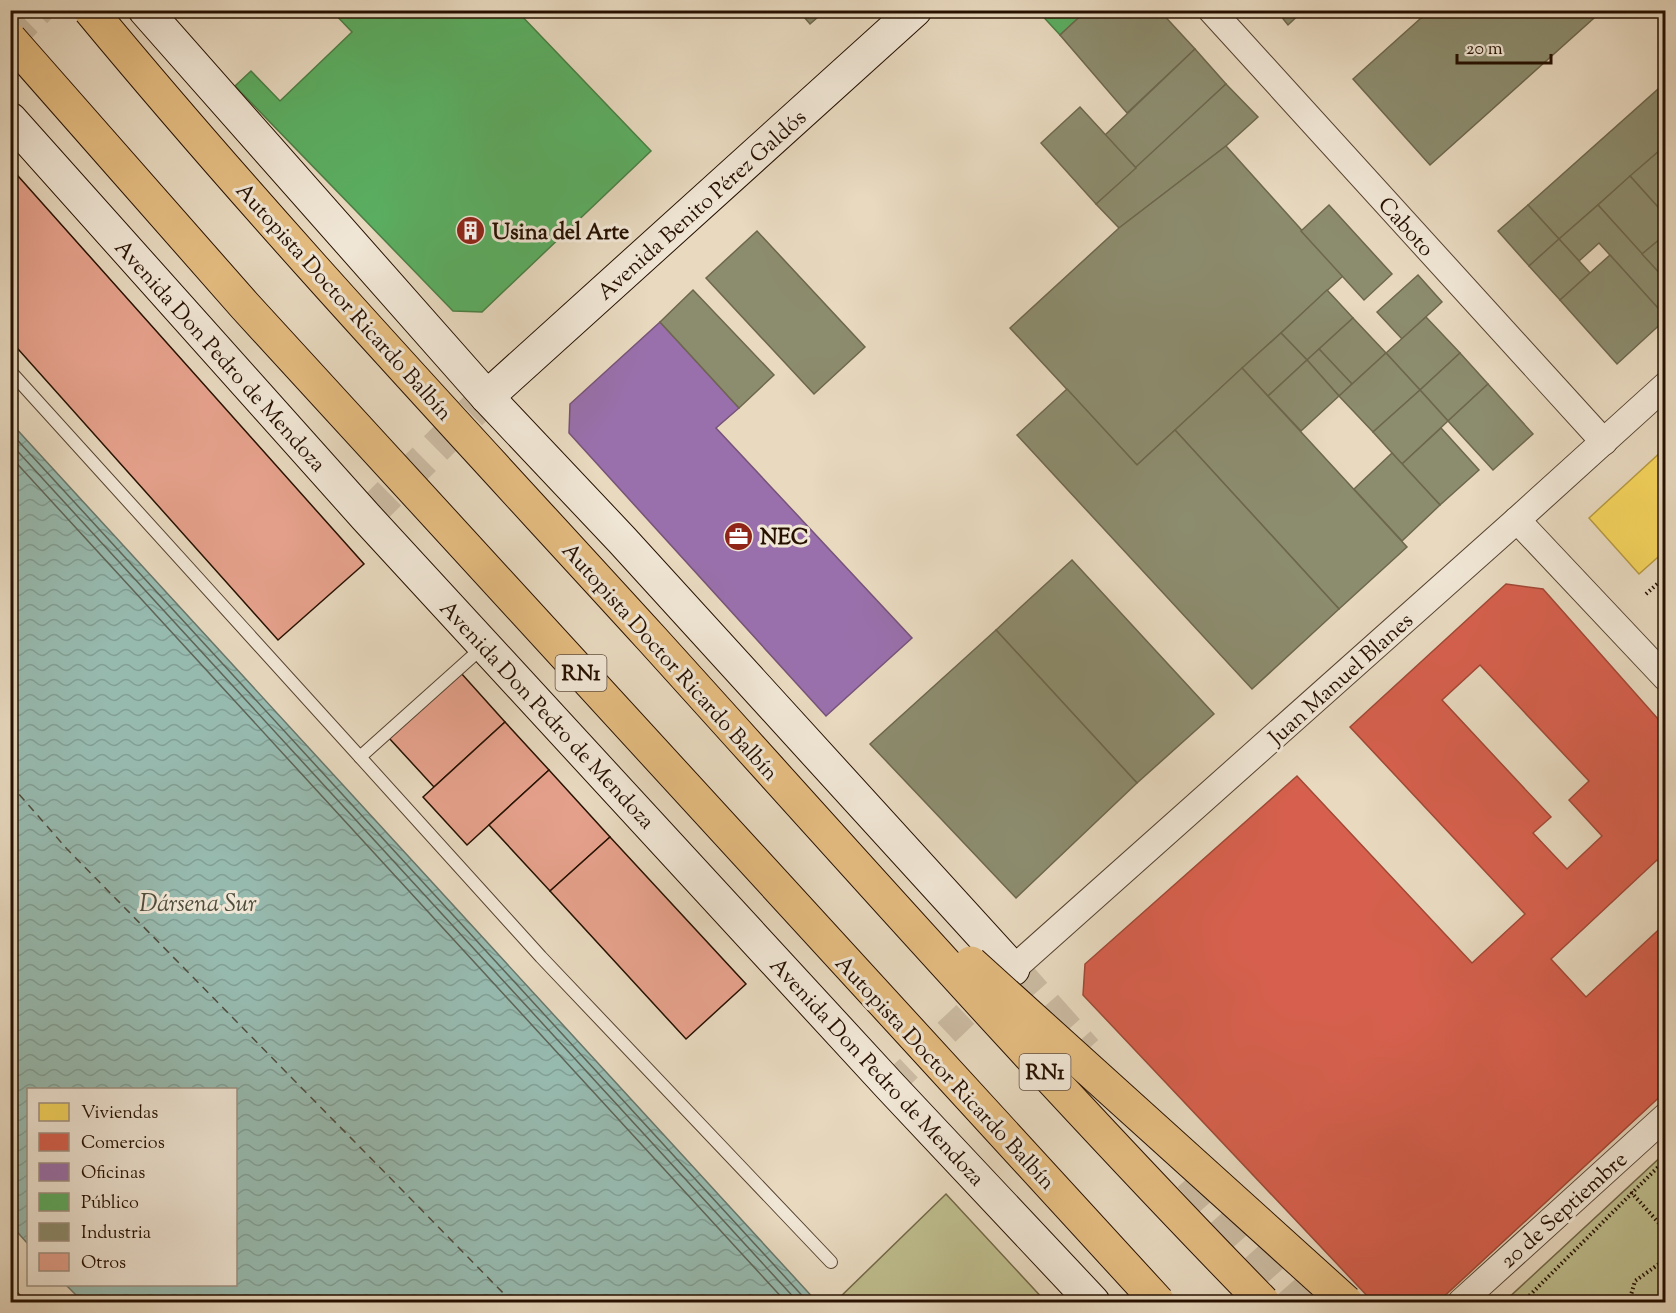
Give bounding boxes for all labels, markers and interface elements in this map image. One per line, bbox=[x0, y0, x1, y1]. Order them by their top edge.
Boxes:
scale bar bbox=[1457, 27, 1552, 65]
text: 20 m bbox=[1466, 37, 1503, 63]
street label: Avenida Benito Pérez Galdós bbox=[591, 103, 815, 309]
street label: Autopista Doctor Ricardo Balbín bbox=[227, 177, 459, 429]
street label: Caboto bbox=[1369, 191, 1440, 265]
building icon: Usina del Arte bbox=[455, 215, 487, 247]
place label: Usina del Arte bbox=[492, 218, 629, 250]
street label: Avenida Don Pedro de Mendoza bbox=[106, 234, 332, 480]
office icon: NEC bbox=[723, 520, 755, 552]
place label: NEC bbox=[760, 523, 809, 555]
street label: Autopista Doctor Ricardo Balbín bbox=[553, 537, 785, 789]
street label: Avenida Don Pedro de Mendoza bbox=[431, 594, 661, 838]
street label: Juan Manuel Blanes bbox=[1262, 606, 1422, 755]
road number: RN1 bbox=[556, 655, 606, 691]
water label: Dársena Sur bbox=[139, 888, 257, 922]
street label: Autopista Doctor Ricardo Balbín bbox=[826, 949, 1062, 1199]
street label: Avenida Don Pedro de Mendoza bbox=[761, 951, 991, 1195]
road number: RN1 bbox=[1020, 1054, 1070, 1090]
legend bbox=[27, 1088, 237, 1286]
text: Viviendas bbox=[81, 1101, 158, 1127]
text: Comercios bbox=[81, 1131, 165, 1157]
street label: 20 de Septiembre bbox=[1494, 1145, 1636, 1277]
text: Oficinas bbox=[81, 1161, 145, 1187]
text: Público bbox=[81, 1191, 139, 1217]
text: Industria bbox=[81, 1221, 151, 1247]
text: Otros bbox=[81, 1251, 126, 1277]

